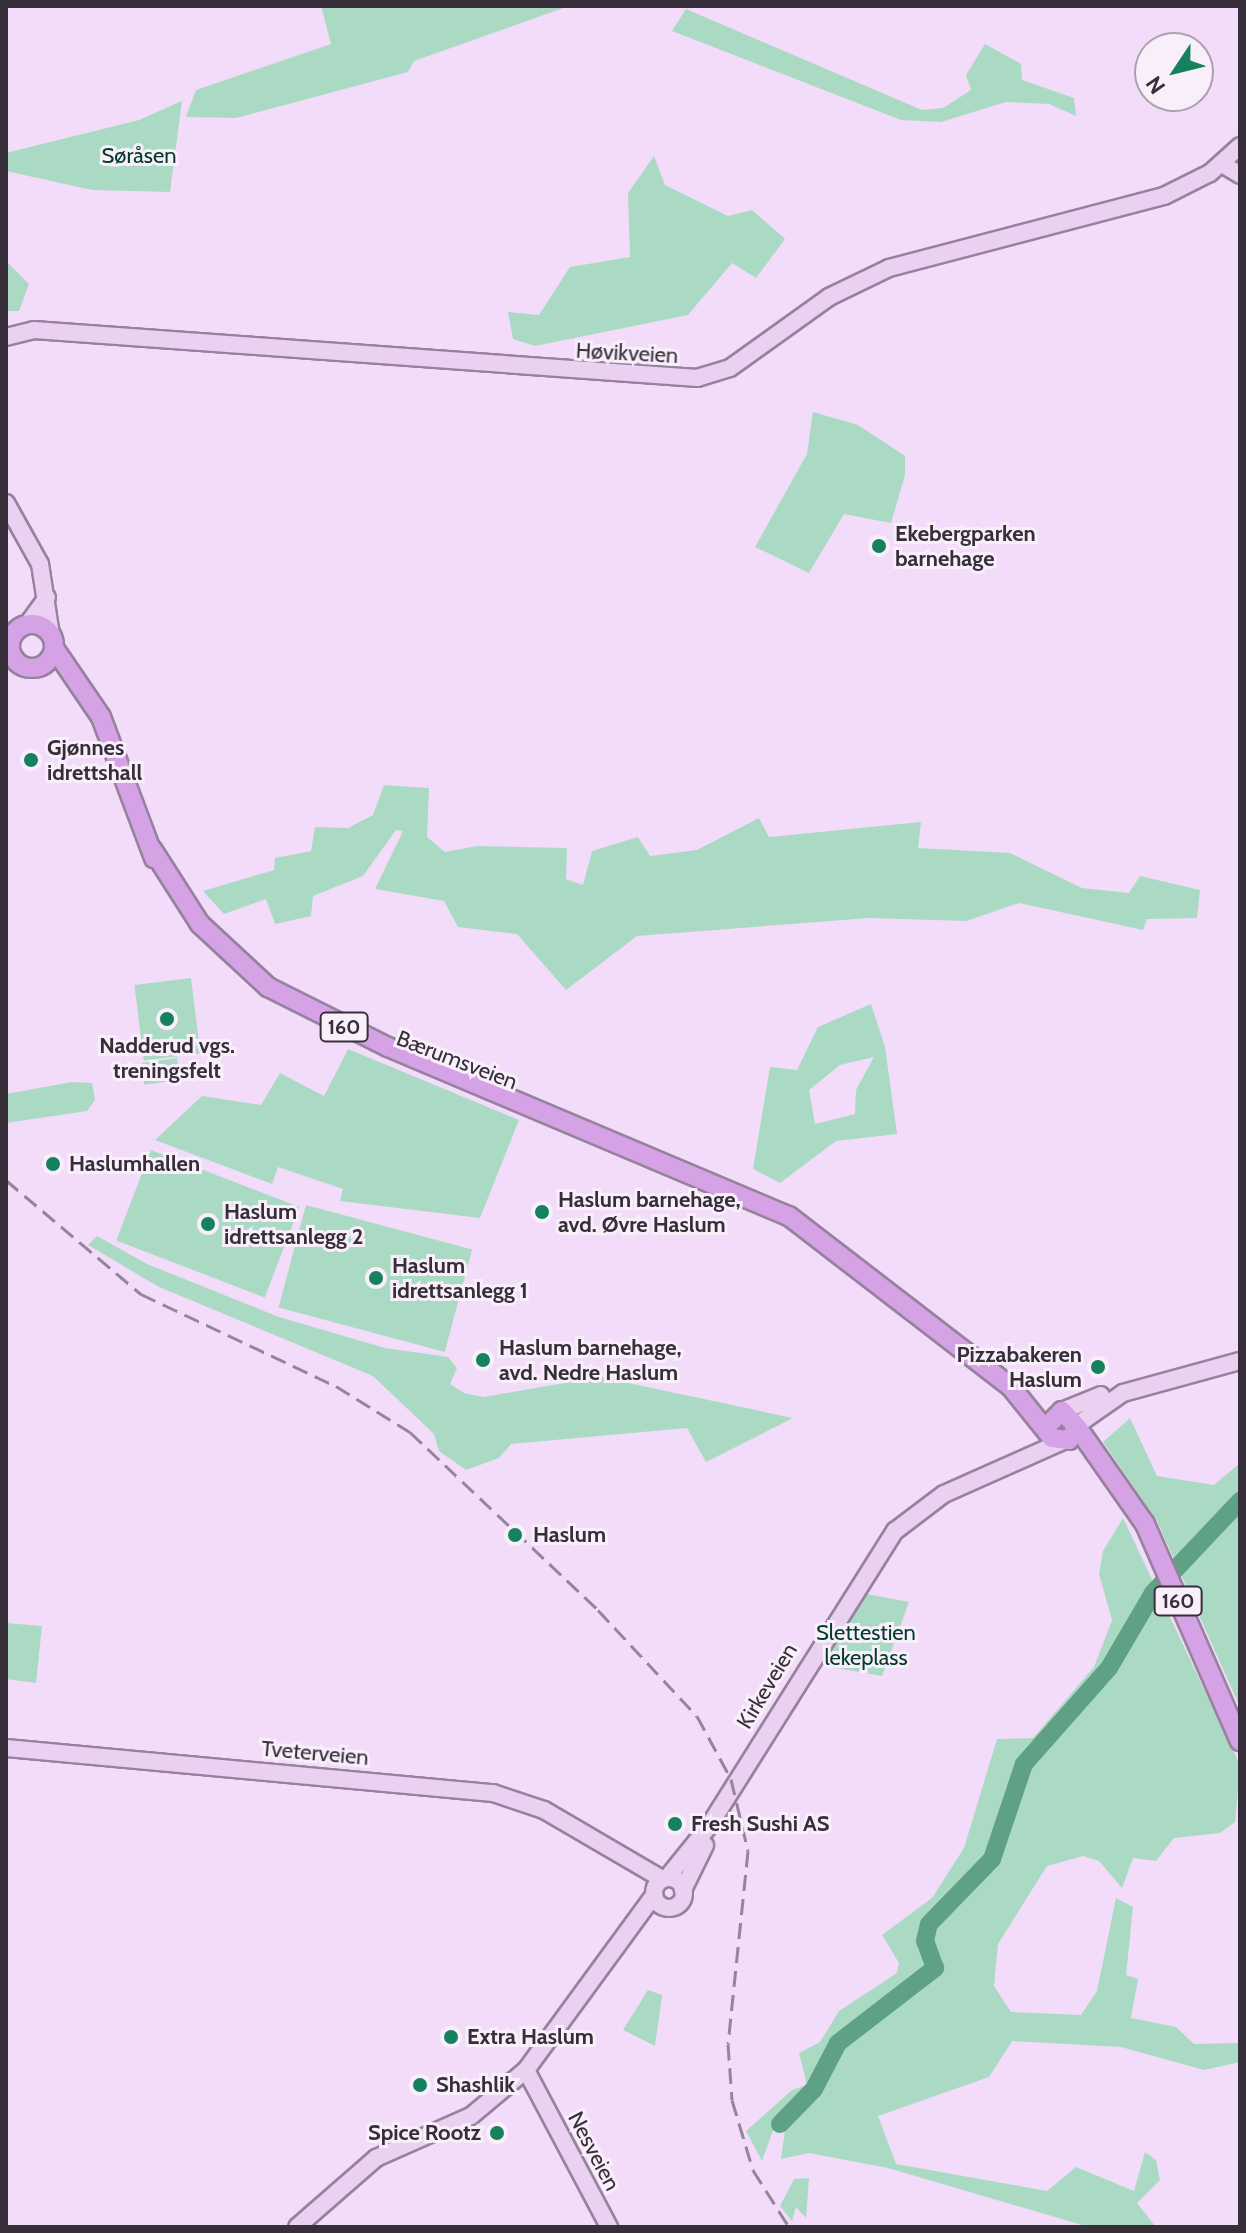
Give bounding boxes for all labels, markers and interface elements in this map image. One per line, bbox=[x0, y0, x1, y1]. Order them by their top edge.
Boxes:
north arrow bbox=[1134, 32, 1214, 112]
text: N bbox=[1140, 71, 1171, 99]
park label: Søråsen bbox=[102, 143, 176, 169]
street label: Høvikveien bbox=[575, 337, 679, 369]
place label: Ekebergparken barnehage bbox=[895, 520, 1036, 572]
marker: Ekebergparken barnehage bbox=[870, 537, 888, 555]
place label: Gjønnes idrettshall bbox=[47, 734, 142, 786]
marker: Gjønnes idrettshall bbox=[22, 751, 40, 769]
marker: Nadderud vgs. treningsfelt bbox=[158, 1010, 176, 1028]
road number: 160 bbox=[318, 1011, 370, 1043]
street label: Bærumsveien bbox=[393, 1025, 521, 1095]
place label: Nadderud vgs. treningsfelt bbox=[99, 1032, 235, 1084]
place label: Haslumhallen bbox=[69, 1151, 200, 1177]
marker: Haslumhallen bbox=[44, 1155, 62, 1173]
place label: Haslum barnehage, avd. Øvre Haslum bbox=[558, 1186, 741, 1238]
place label: Haslum idrettsanlegg 2 bbox=[224, 1198, 363, 1250]
marker: Haslum barnehage, avd. Øvre Haslum bbox=[533, 1203, 551, 1221]
marker: Haslum idrettsanlegg 2 bbox=[199, 1215, 217, 1233]
place label: Haslum idrettsanlegg 1 bbox=[392, 1252, 528, 1304]
marker: Haslum idrettsanlegg 1 bbox=[367, 1269, 385, 1287]
place label: Haslum barnehage, avd. Nedre Haslum bbox=[499, 1334, 682, 1386]
place label: Pizzabakeren Haslum bbox=[956, 1341, 1082, 1392]
marker: Haslum barnehage, avd. Nedre Haslum bbox=[474, 1351, 492, 1369]
marker: Pizzabakeren Haslum bbox=[1089, 1358, 1107, 1376]
place label: Haslum bbox=[533, 1522, 606, 1548]
marker: Haslum bbox=[504, 1524, 526, 1546]
road number: 160 bbox=[1152, 1585, 1204, 1617]
park label: Slettestien lekeplass bbox=[816, 1619, 916, 1670]
street label: Kirkeveien bbox=[731, 1638, 803, 1734]
street label: Tveterveien bbox=[260, 1735, 370, 1771]
place label: Fresh Sushi AS bbox=[691, 1811, 829, 1837]
marker: Fresh Sushi AS bbox=[666, 1815, 684, 1833]
place label: Extra Haslum bbox=[467, 2024, 594, 2050]
marker: Extra Haslum bbox=[442, 2028, 460, 2046]
place label: Shashlik bbox=[436, 2072, 515, 2098]
marker: Shashlik bbox=[411, 2076, 429, 2094]
street label: Nesveien bbox=[562, 2107, 626, 2195]
place label: Spice Rootz bbox=[368, 2120, 481, 2146]
marker: Spice Rootz bbox=[488, 2124, 506, 2142]

